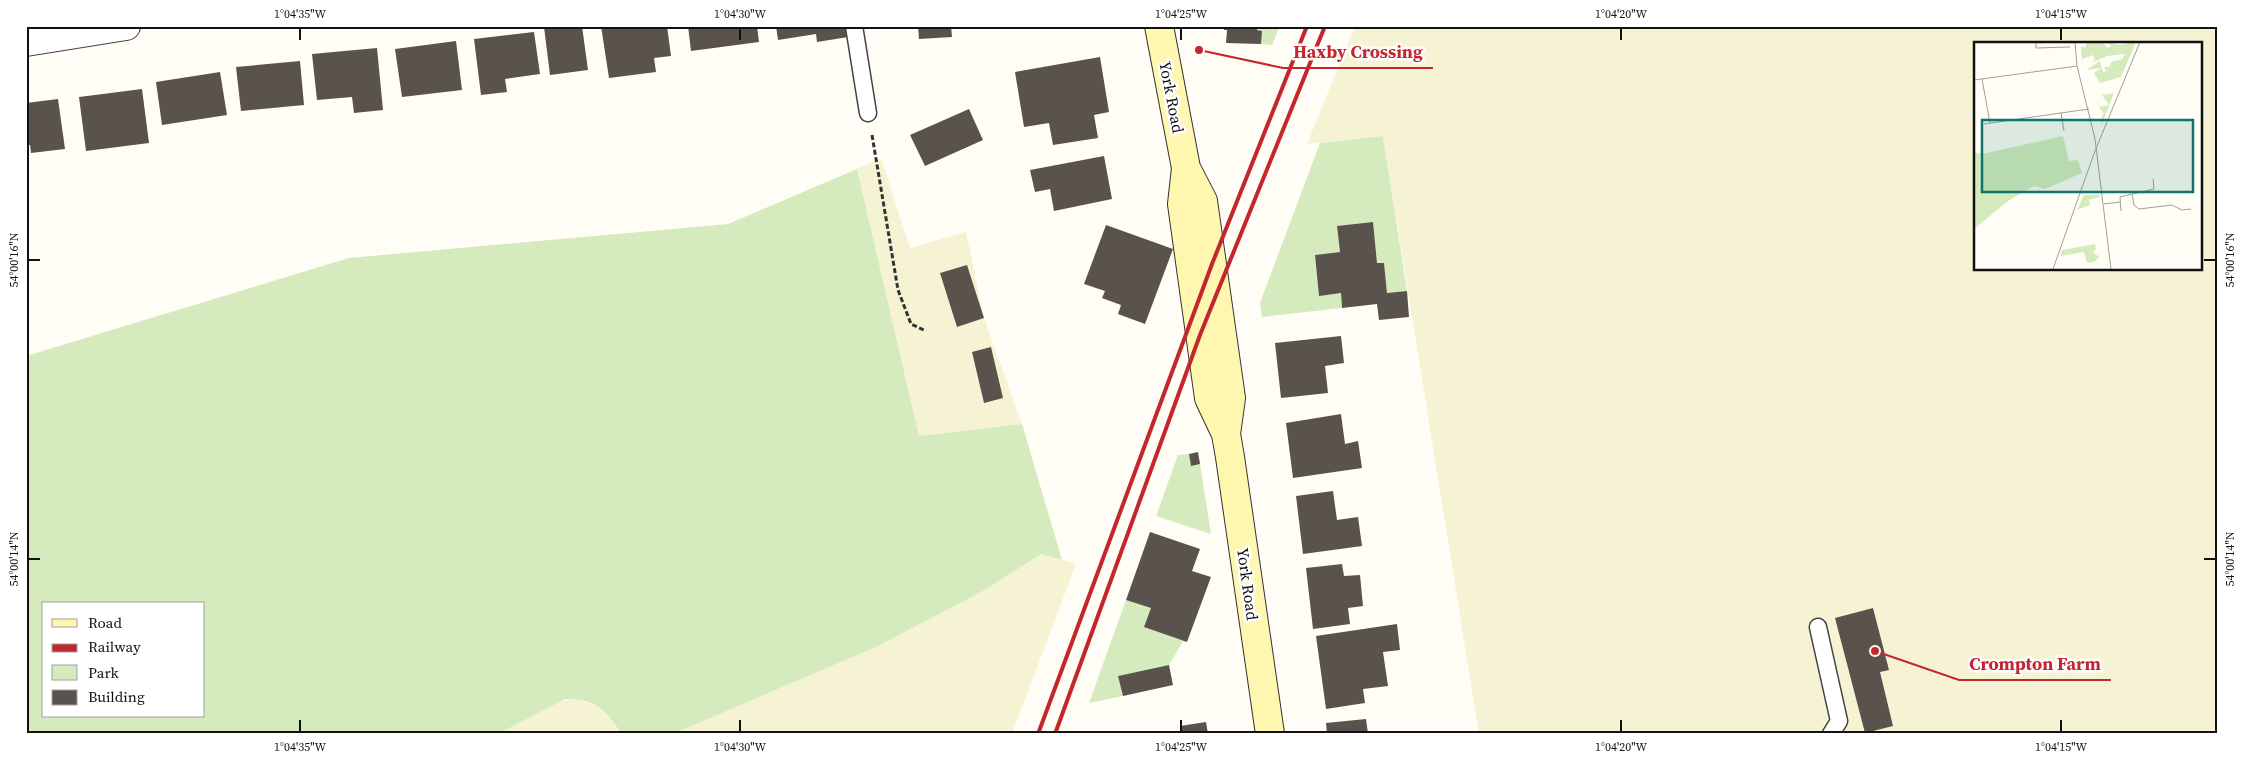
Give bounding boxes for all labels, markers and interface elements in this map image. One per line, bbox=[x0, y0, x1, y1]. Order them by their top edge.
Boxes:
text: 1°04'35"W bbox=[274, 6, 326, 22]
text: 1°04'30"W bbox=[714, 6, 766, 22]
text: 1°04'25"W bbox=[1155, 6, 1207, 22]
text: 1°04'20"W bbox=[1595, 6, 1647, 22]
text: 1°04'15"W bbox=[2035, 6, 2087, 22]
callout: Haxby Crossing bbox=[1283, 35, 1433, 68]
text: Haxby Crossing bbox=[1293, 39, 1423, 64]
inset map bbox=[1974, 42, 2202, 270]
street label: York Road bbox=[1154, 59, 1190, 135]
text: 54°00'16"N bbox=[6, 232, 22, 288]
text: 54°00'16"N bbox=[2222, 232, 2238, 288]
text: 54°00'14"N bbox=[6, 531, 22, 587]
text: 54°00'14"N bbox=[2222, 531, 2238, 587]
street label: York Road bbox=[1232, 546, 1264, 622]
legend bbox=[42, 602, 205, 718]
text: Road bbox=[88, 612, 122, 633]
text: Railway bbox=[88, 636, 141, 657]
callout: Crompton Farm bbox=[1959, 647, 2111, 680]
text: Crompton Farm bbox=[1969, 651, 2101, 676]
text: Park bbox=[88, 662, 120, 683]
text: Building bbox=[88, 686, 145, 707]
text: 1°04'35"W bbox=[274, 739, 326, 755]
text: 1°04'30"W bbox=[714, 739, 766, 755]
text: 1°04'25"W bbox=[1155, 739, 1207, 755]
text: 1°04'20"W bbox=[1595, 739, 1647, 755]
text: 1°04'15"W bbox=[2035, 739, 2087, 755]

